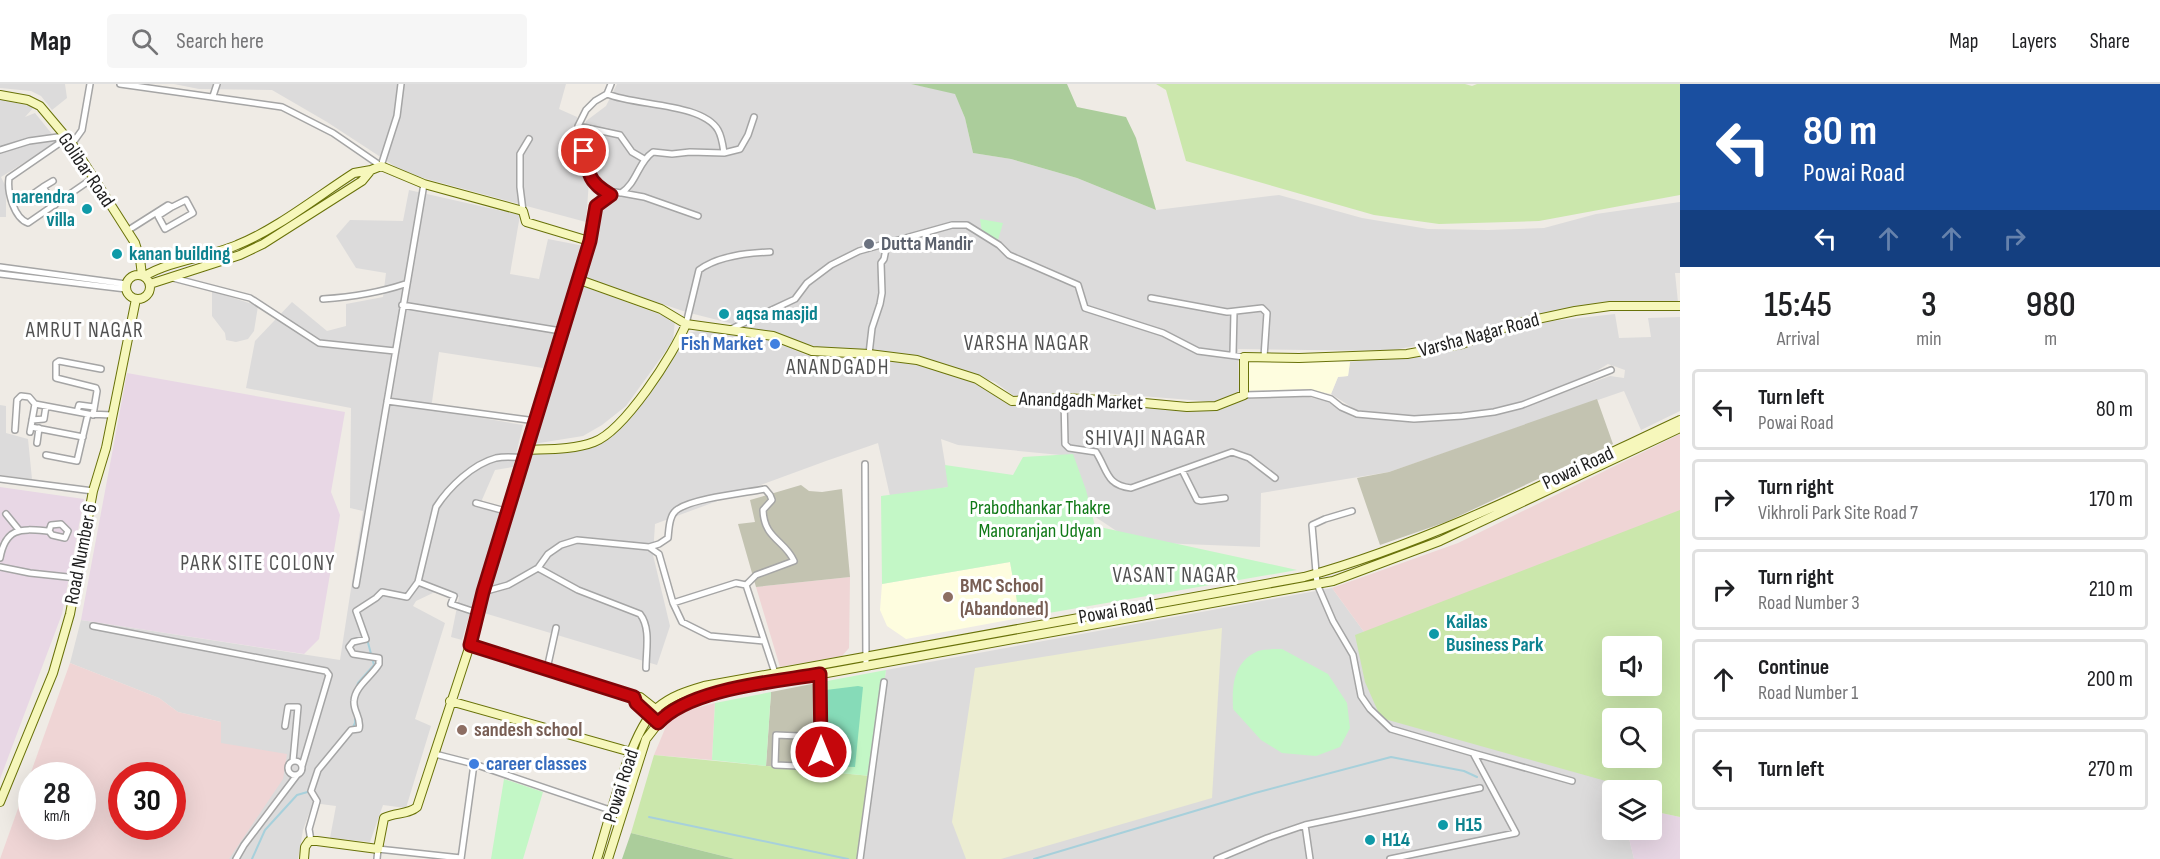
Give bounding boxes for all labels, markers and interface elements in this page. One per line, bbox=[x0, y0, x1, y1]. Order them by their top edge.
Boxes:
search box bbox=[107, 14, 527, 68]
text: Map bbox=[30, 25, 71, 58]
icon: search bbox=[128, 25, 161, 58]
text: Search here bbox=[176, 28, 264, 55]
text: Map bbox=[1949, 29, 1978, 54]
text: Layers bbox=[2011, 29, 2057, 54]
text: Share bbox=[2090, 29, 2130, 54]
text: 80 m bbox=[1803, 106, 1877, 157]
icon: left bbox=[1704, 108, 1782, 186]
pin bbox=[558, 125, 609, 176]
street label: Golibar Road bbox=[52, 128, 120, 212]
icon: arrive bbox=[567, 134, 600, 167]
text: Powai Road bbox=[1803, 157, 1905, 189]
place label: narendra villa bbox=[12, 185, 75, 232]
marker: narendra villa bbox=[80, 202, 94, 216]
icon: left bbox=[1809, 222, 1842, 255]
icon: ahead bbox=[1872, 222, 1905, 255]
icon: ahead bbox=[1935, 222, 1968, 255]
icon: right bbox=[1998, 222, 2031, 255]
place label: Dutta Mandir bbox=[881, 232, 973, 256]
marker: Dutta Mandir bbox=[862, 237, 876, 251]
place label: kanan building bbox=[129, 242, 231, 266]
marker: kanan building bbox=[110, 247, 124, 261]
text: 15:45 bbox=[1764, 284, 1832, 327]
text: 3 bbox=[1921, 284, 1937, 327]
text: 980 bbox=[2026, 284, 2076, 327]
place label: aqsa masjid bbox=[736, 302, 818, 326]
marker: aqsa masjid bbox=[717, 307, 731, 321]
street label: Varsha Nagar Road bbox=[1416, 307, 1542, 363]
district label: AMRUT NAGAR bbox=[25, 318, 144, 343]
text: Arrival bbox=[1777, 327, 1820, 351]
text: min bbox=[1916, 327, 1941, 351]
text: m bbox=[2044, 327, 2057, 351]
district label: VARSHA NAGAR bbox=[964, 331, 1090, 356]
place label: Fish Market bbox=[681, 332, 763, 356]
marker: Fish Market bbox=[768, 337, 782, 351]
district label: ANANDGADH bbox=[785, 355, 890, 380]
text: Turn left bbox=[1758, 384, 1824, 411]
street label: Anandgadh Market bbox=[1017, 387, 1144, 415]
icon: left bbox=[1707, 393, 1740, 426]
text: 80 m bbox=[2096, 396, 2133, 423]
text: Powai Road bbox=[1758, 411, 1834, 435]
district label: SHIVAJI NAGAR bbox=[1085, 426, 1207, 451]
street label: Powai Road bbox=[1539, 441, 1617, 495]
text: Turn right bbox=[1758, 474, 1834, 501]
icon: right bbox=[1707, 483, 1740, 516]
text: 170 m bbox=[2089, 486, 2133, 513]
park label: Prabodhankar Thakre Manoranjan Udyan bbox=[970, 496, 1110, 543]
text: Vikhroli Park Site Road 7 bbox=[1758, 501, 1918, 525]
street label: Road Number 6 bbox=[59, 502, 103, 606]
district label: PARK SITE COLONY bbox=[180, 551, 336, 576]
district label: VASANT NAGAR bbox=[1112, 563, 1238, 588]
text: Turn right bbox=[1758, 564, 1834, 591]
icon: right bbox=[1707, 573, 1740, 606]
place label: BMC School (Abandoned) bbox=[960, 574, 1049, 621]
text: 210 m bbox=[2089, 576, 2133, 603]
marker: BMC School (Abandoned) bbox=[941, 590, 955, 604]
text: Road Number 3 bbox=[1758, 591, 1860, 615]
street label: Powai Road bbox=[1077, 593, 1155, 629]
place label: Kailas Business Park bbox=[1446, 610, 1544, 657]
marker: Kailas Business Park bbox=[1427, 627, 1441, 641]
map controls bbox=[1602, 636, 1662, 840]
button: sound bbox=[1602, 636, 1662, 696]
text: Continue bbox=[1758, 654, 1829, 681]
icon: ahead bbox=[1707, 663, 1740, 696]
text: 200 m bbox=[2087, 666, 2133, 693]
text: Road Number 1 bbox=[1758, 681, 1858, 705]
button: search bbox=[1602, 708, 1662, 768]
place label: sandesh school bbox=[474, 718, 582, 742]
position arrow bbox=[789, 720, 853, 784]
marker: sandesh school bbox=[455, 723, 469, 737]
street label: Powai Road bbox=[598, 746, 644, 826]
place label: career classes bbox=[486, 752, 587, 776]
icon: left bbox=[1707, 753, 1740, 786]
text: Turn left bbox=[1758, 756, 1824, 783]
text: 270 m bbox=[2088, 756, 2133, 783]
marker: career classes bbox=[467, 757, 481, 771]
speed limit sign: 30 bbox=[108, 762, 186, 840]
text: 28 bbox=[43, 776, 71, 812]
button: layers bbox=[1602, 780, 1662, 840]
text: km/h bbox=[44, 807, 70, 826]
place label: H15 bbox=[1455, 813, 1483, 837]
marker: H15 bbox=[1436, 818, 1450, 832]
place label: H14 bbox=[1382, 828, 1410, 852]
marker: H14 bbox=[1363, 833, 1377, 847]

